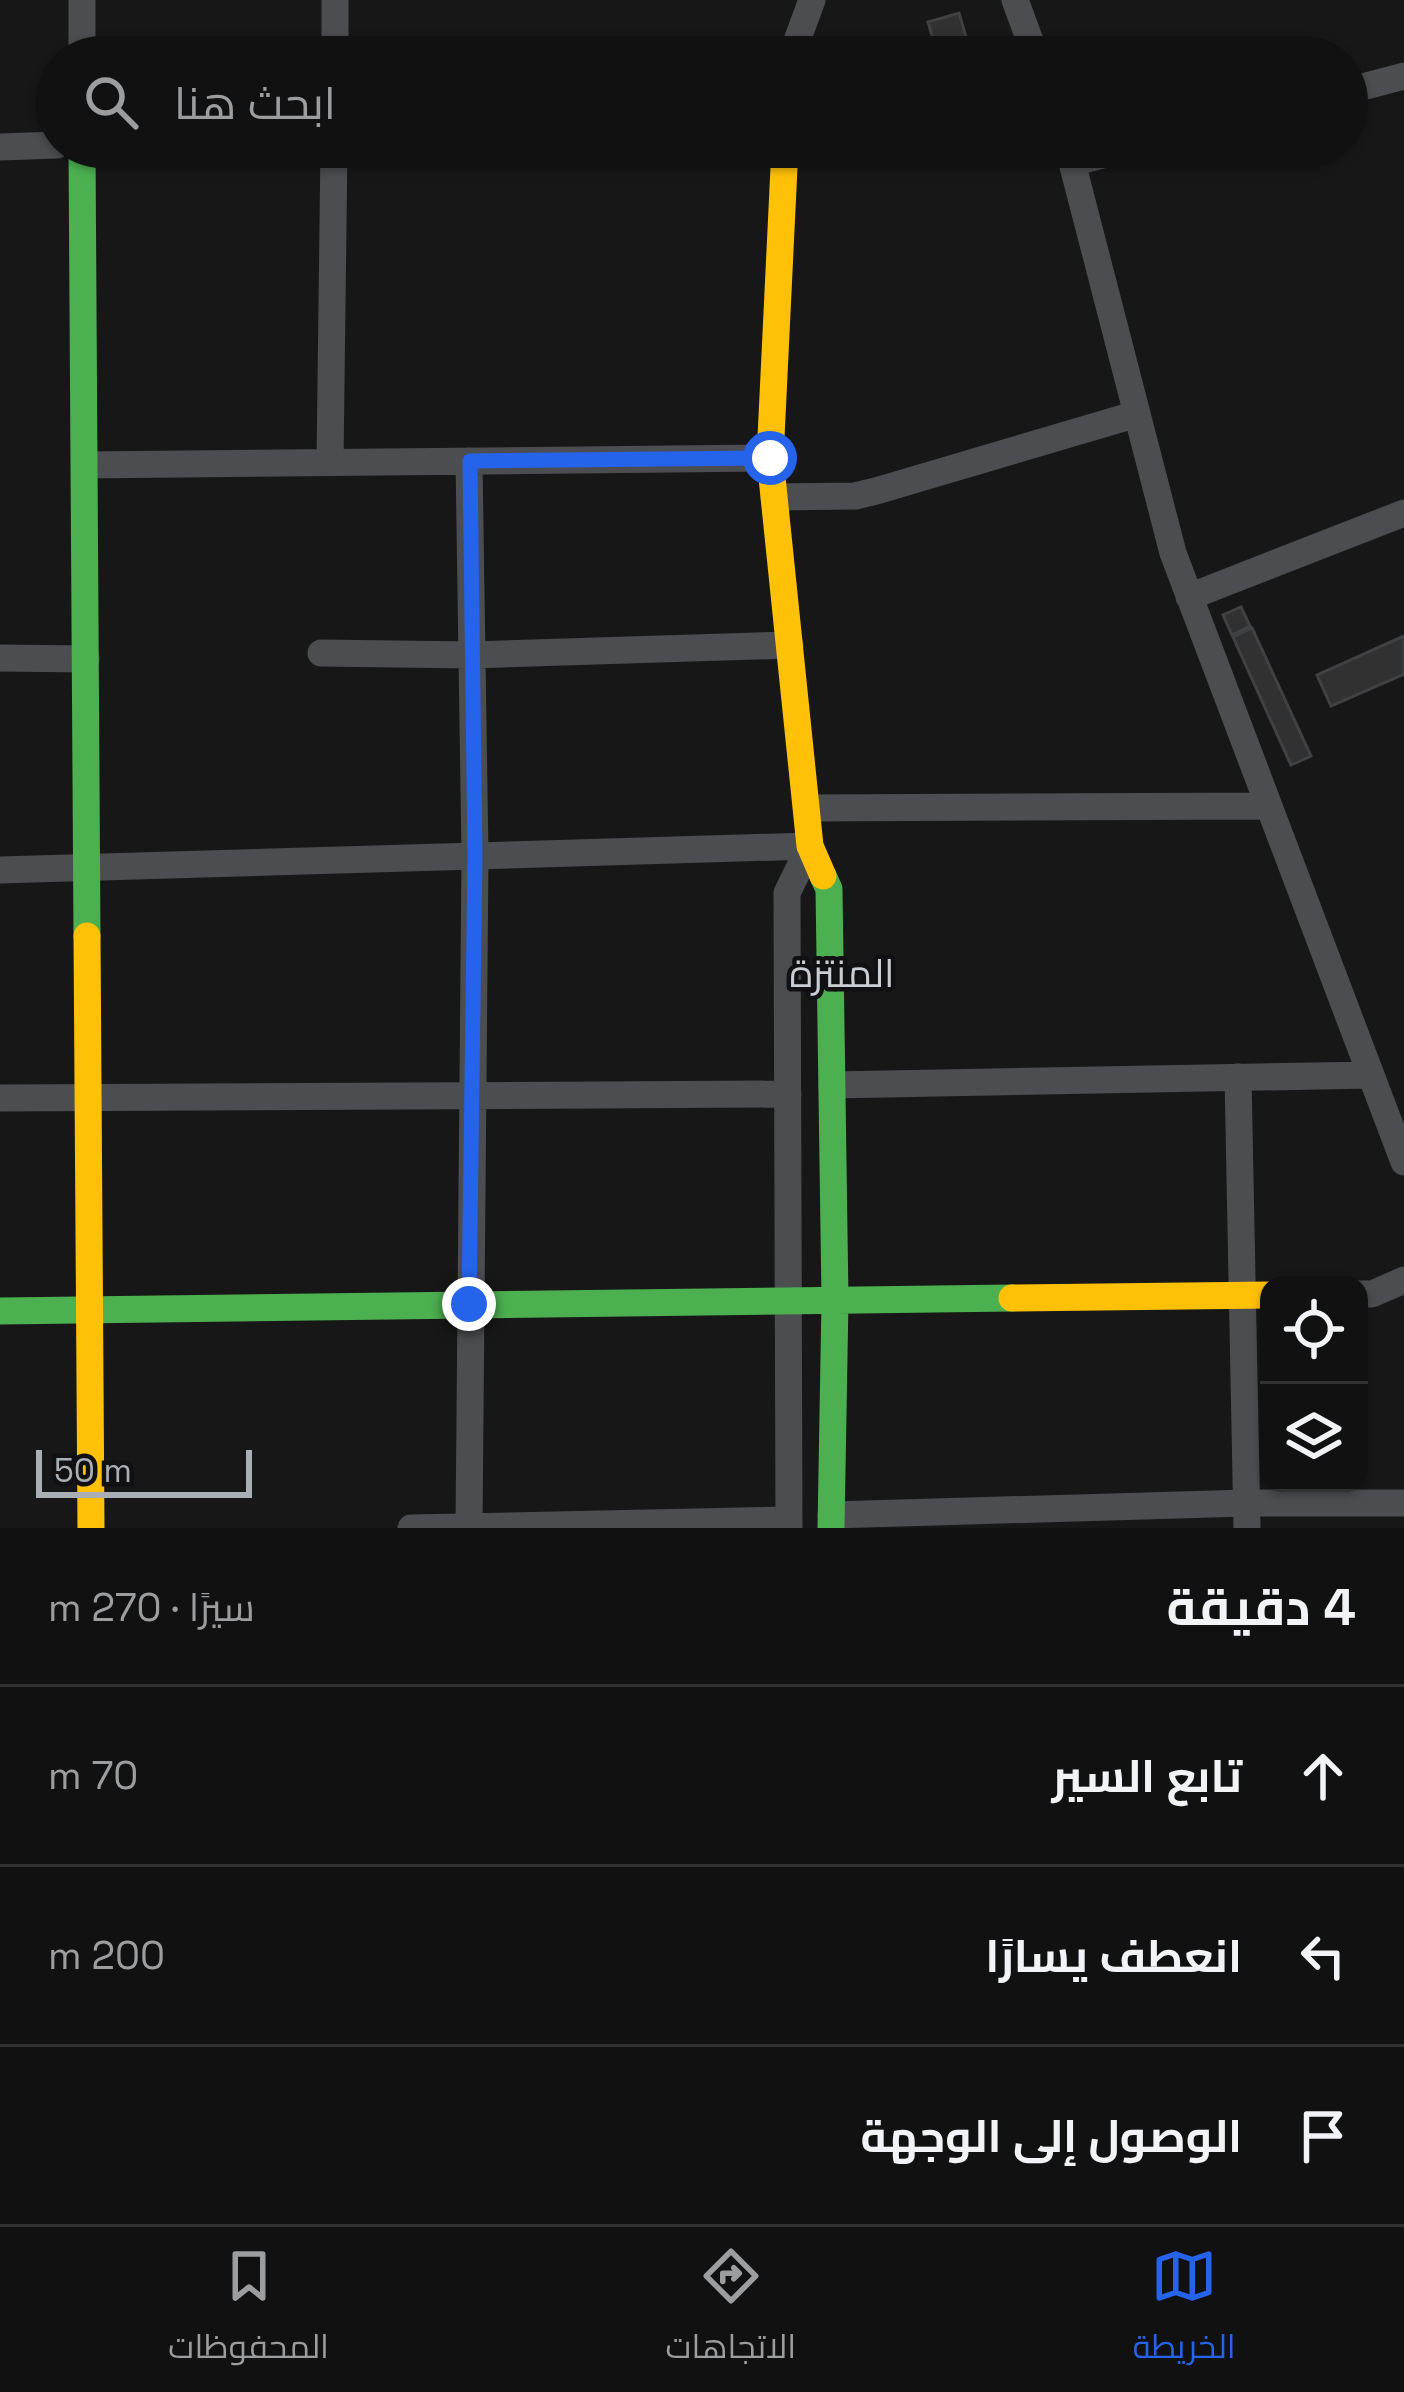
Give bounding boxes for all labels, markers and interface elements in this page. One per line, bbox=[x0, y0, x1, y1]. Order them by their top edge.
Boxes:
search box bbox=[36, 36, 1368, 168]
icon: search bbox=[78, 69, 144, 135]
text: ابحث هنا bbox=[174, 75, 336, 132]
route start bbox=[743, 431, 797, 485]
district label: المنتزة bbox=[790, 949, 894, 998]
map controls bbox=[1260, 1276, 1368, 1492]
button: locate bbox=[1260, 1276, 1368, 1384]
route end bbox=[442, 1277, 496, 1331]
button: layers bbox=[1260, 1384, 1368, 1492]
scale bar bbox=[36, 1444, 252, 1497]
text: 50 m bbox=[54, 1450, 132, 1492]
text: 4 دقيقة bbox=[1166, 1575, 1356, 1640]
text: سيرًا · 270 m bbox=[48, 1583, 255, 1632]
icon: ahead bbox=[1290, 1743, 1356, 1809]
text: تابع السير bbox=[1052, 1748, 1242, 1805]
text: 70 m bbox=[48, 1751, 138, 1800]
icon: left bbox=[1290, 1923, 1356, 1989]
text: انعطف يسارًا bbox=[985, 1928, 1242, 1985]
text: 200 m bbox=[48, 1931, 165, 1980]
icon: arrive bbox=[1290, 2103, 1356, 2169]
text: الوصول إلى الوجهة bbox=[861, 2108, 1242, 2165]
tab: المحفوظات bbox=[168, 2243, 329, 2377]
tab: الاتجاهات bbox=[666, 2243, 796, 2377]
tab: الخريطة bbox=[1133, 2243, 1236, 2377]

